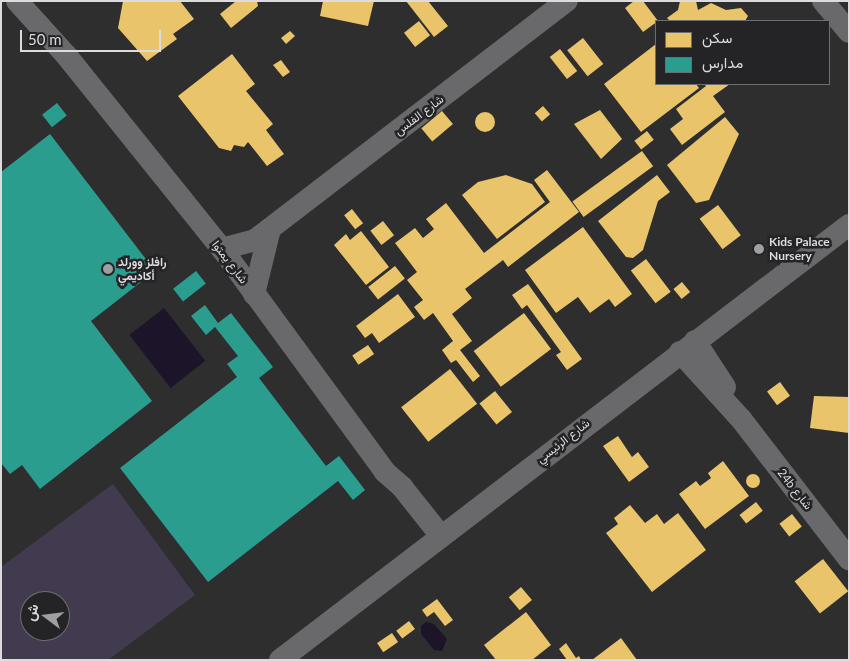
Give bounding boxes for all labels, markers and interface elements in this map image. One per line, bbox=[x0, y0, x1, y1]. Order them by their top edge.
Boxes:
scale bar bbox=[22, 20, 164, 52]
legend bbox=[655, 20, 830, 85]
text: سكن bbox=[702, 28, 732, 46]
text: 50 m bbox=[28, 30, 62, 48]
text: مدارس bbox=[702, 53, 743, 71]
street label: شارع الفلس bbox=[391, 92, 447, 138]
place label: Kids Palace Nursery bbox=[769, 235, 830, 263]
street label: شارع يمتوا bbox=[209, 238, 251, 286]
marker: Kids Palace Nursery bbox=[753, 243, 765, 255]
place label: رافلز وورلد أكاديمي bbox=[118, 255, 167, 283]
marker: رافلز وورلد أكاديمي bbox=[102, 263, 114, 275]
street label: شارع الرئيسي bbox=[534, 416, 592, 466]
street label: 24b شارع bbox=[775, 466, 815, 512]
north arrow bbox=[20, 591, 70, 641]
text: ش bbox=[21, 602, 41, 623]

